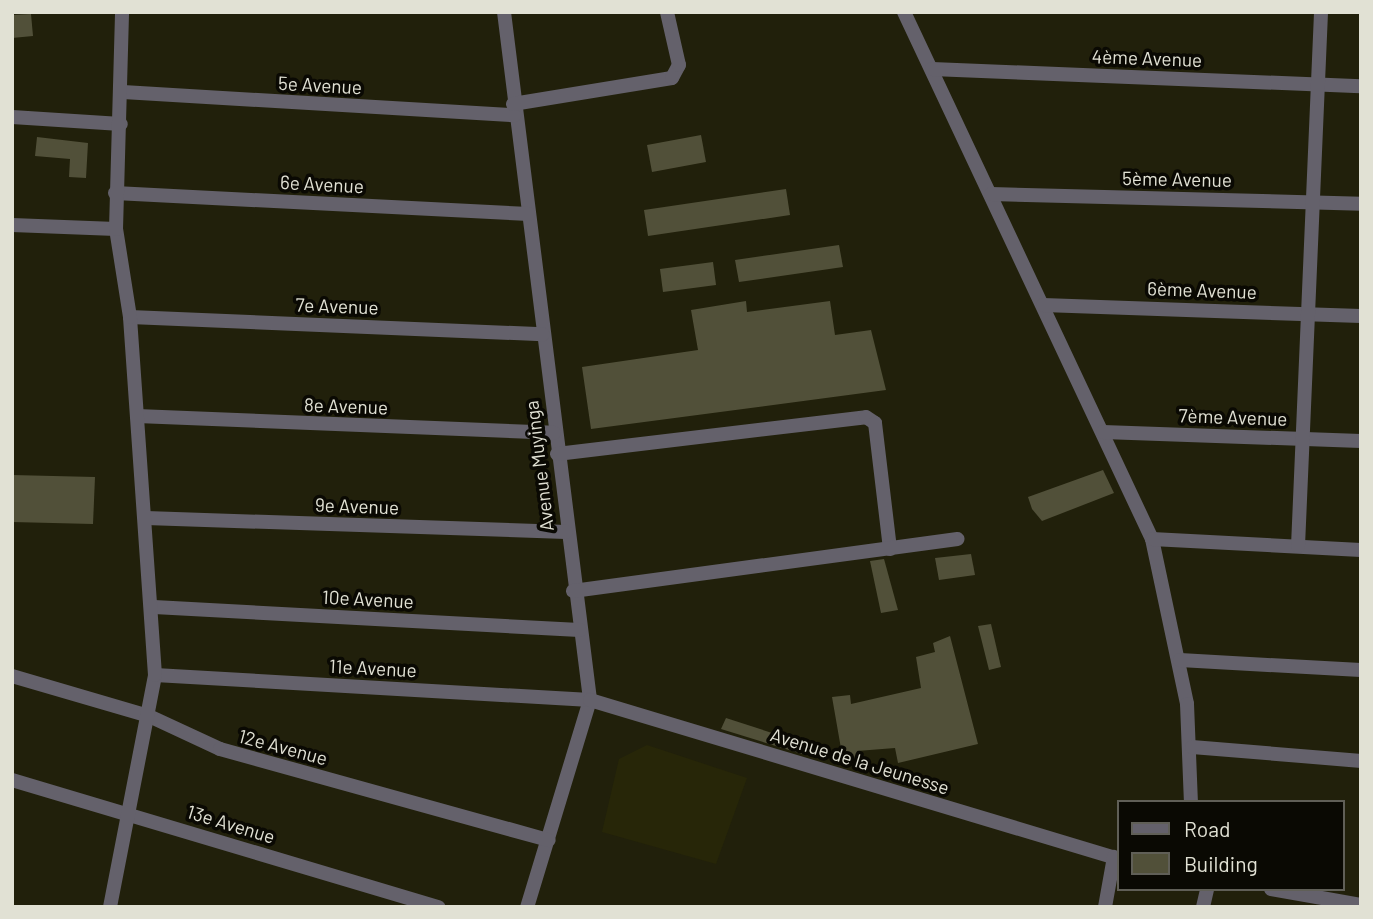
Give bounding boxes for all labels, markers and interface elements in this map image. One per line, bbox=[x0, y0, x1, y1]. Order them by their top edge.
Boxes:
street label: 4ème Avenue bbox=[1091, 45, 1203, 71]
street label: 5e Avenue bbox=[277, 71, 363, 99]
street label: 5ème Avenue bbox=[1122, 167, 1232, 191]
street label: 6e Avenue bbox=[279, 170, 365, 198]
street label: 6ème Avenue bbox=[1147, 277, 1257, 303]
street label: 7e Avenue bbox=[295, 293, 379, 319]
street label: 8e Avenue bbox=[304, 393, 388, 419]
street label: Avenue Muyinga bbox=[520, 399, 558, 533]
street label: 7ème Avenue bbox=[1178, 404, 1288, 430]
street label: 9e Avenue bbox=[315, 493, 399, 519]
street label: 10e Avenue bbox=[322, 585, 414, 613]
street label: 11e Avenue bbox=[329, 654, 417, 682]
street label: Avenue de la Jeunesse bbox=[768, 723, 952, 799]
street label: 12e Avenue bbox=[236, 724, 330, 770]
street label: 13e Avenue bbox=[184, 800, 278, 848]
legend bbox=[1118, 800, 1345, 891]
text: Road bbox=[1184, 816, 1230, 841]
text: Building bbox=[1184, 851, 1258, 876]

